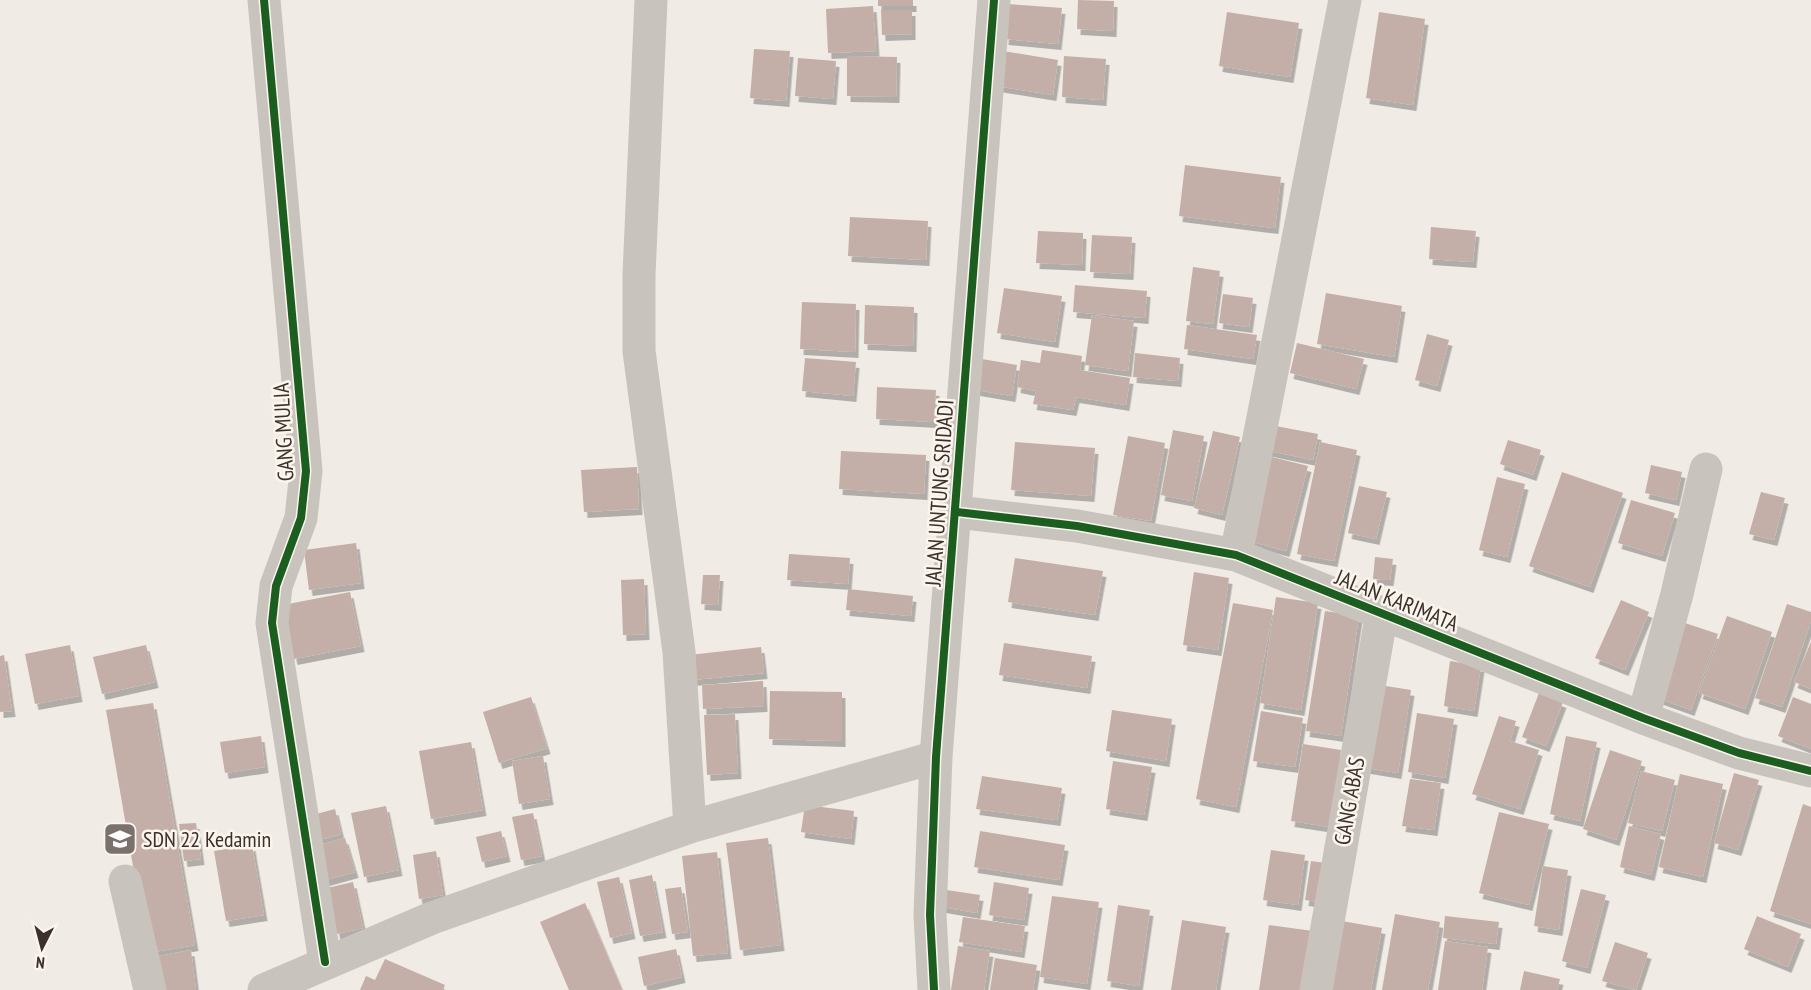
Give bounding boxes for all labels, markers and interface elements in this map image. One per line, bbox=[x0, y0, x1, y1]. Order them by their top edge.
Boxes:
street label: GANG MULIA bbox=[266, 381, 300, 482]
street label: JALAN UNTUNG SRIDADI bbox=[918, 399, 959, 588]
street label: JALAN KARIMATA bbox=[1330, 562, 1463, 638]
street label: GANG ABAS bbox=[1328, 755, 1370, 847]
school or university icon: SDN 22 Kedamin bbox=[102, 821, 138, 857]
place label: SDN 22 Kedamin bbox=[143, 825, 271, 853]
north arrow bbox=[12, 918, 72, 978]
text: N bbox=[35, 953, 46, 973]

